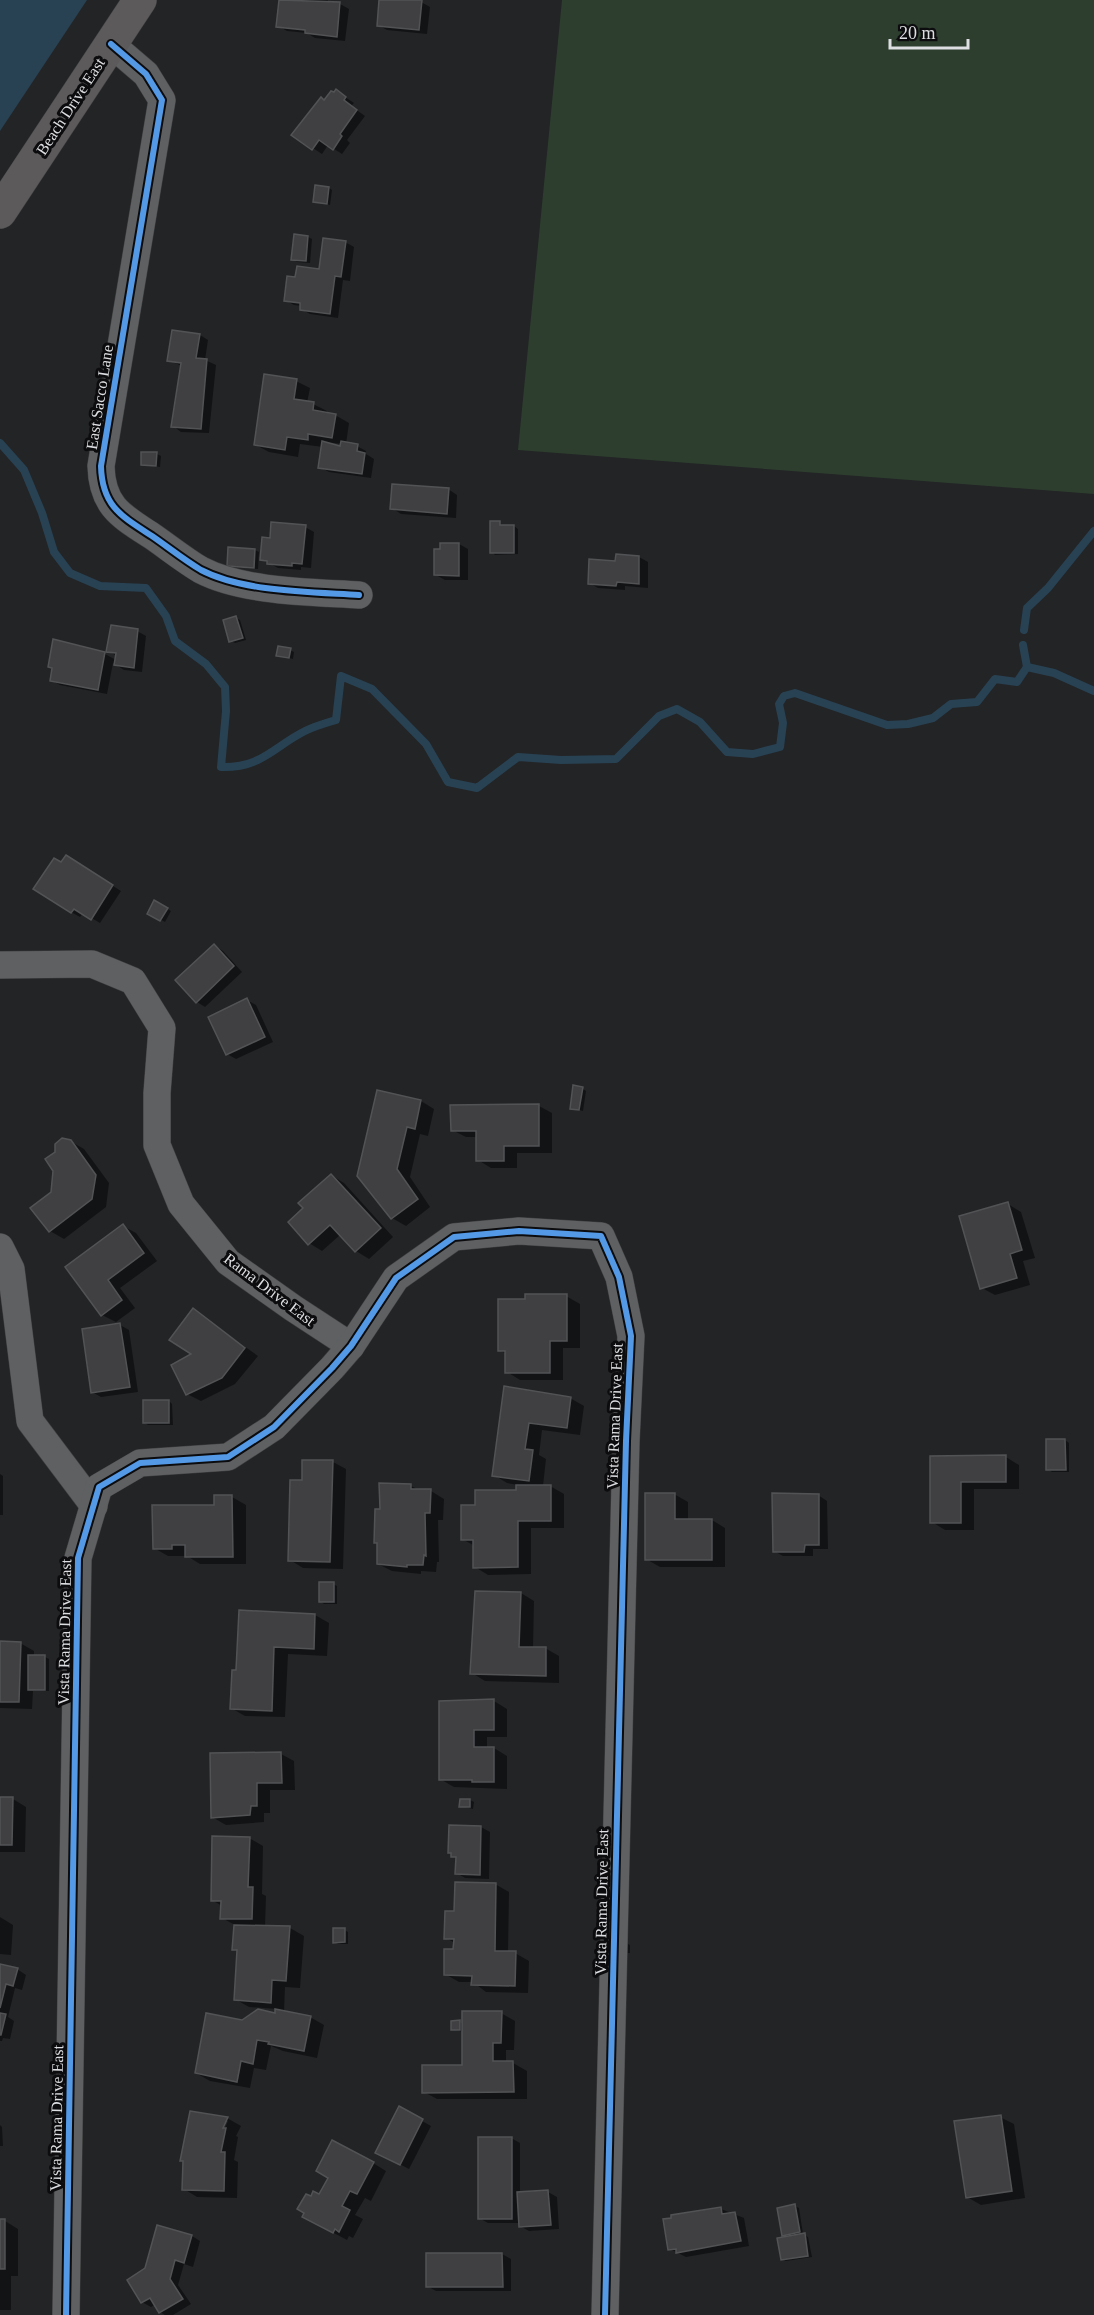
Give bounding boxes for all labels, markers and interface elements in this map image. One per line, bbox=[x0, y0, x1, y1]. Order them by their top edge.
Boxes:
scale bar bbox=[890, 12, 968, 50]
text: 20 m bbox=[899, 23, 936, 43]
street label: Beach Drive East bbox=[33, 54, 108, 158]
street label: East Sacco Lane bbox=[83, 344, 116, 451]
street label: Rama Drive East bbox=[221, 1250, 319, 1329]
street label: Vista Rama Drive East bbox=[603, 1342, 626, 1489]
street label: Vista Rama Drive East bbox=[55, 1558, 74, 1705]
street label: Vista Rama Drive East bbox=[592, 1828, 611, 1975]
street label: Vista Rama Drive East bbox=[47, 2044, 66, 2191]

